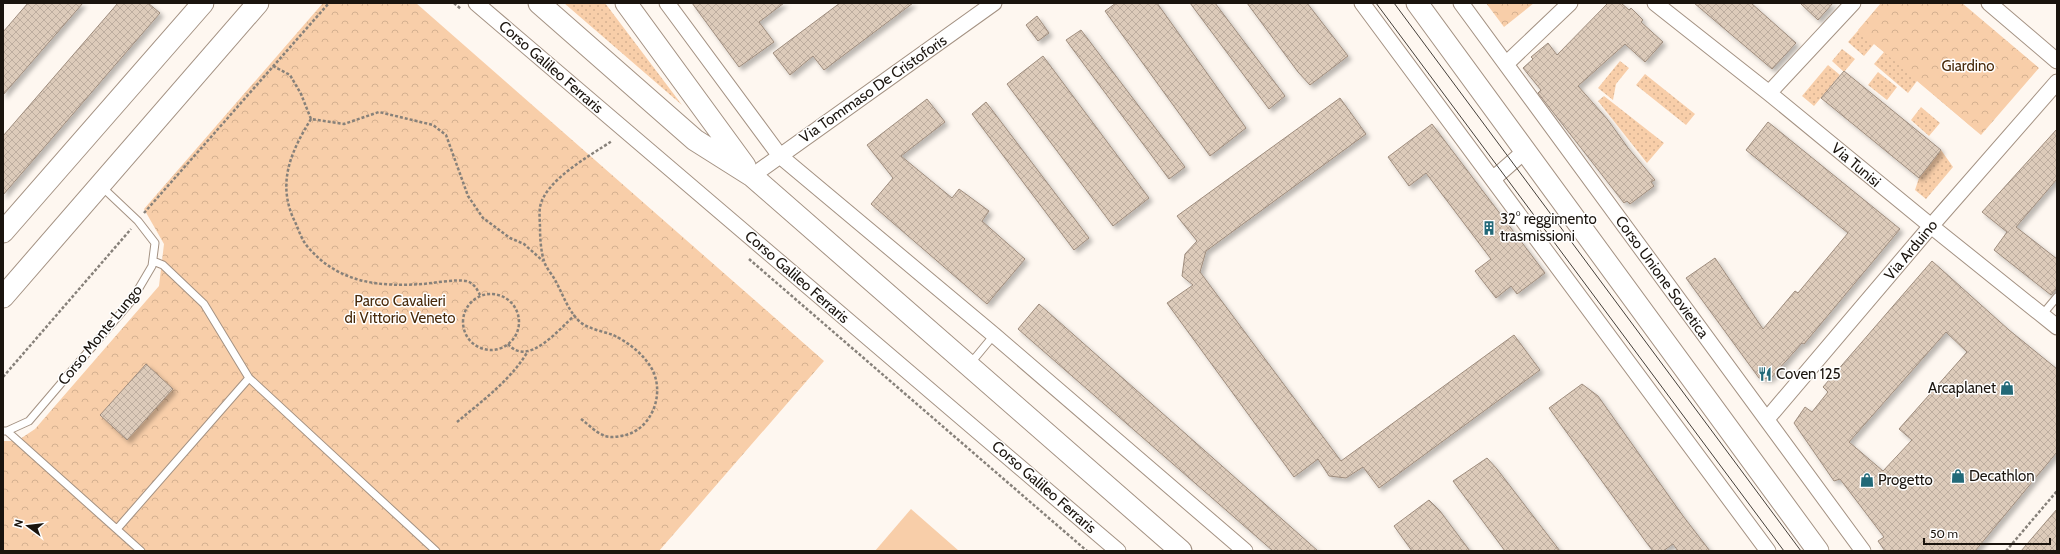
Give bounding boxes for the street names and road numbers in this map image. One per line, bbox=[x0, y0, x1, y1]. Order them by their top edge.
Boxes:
street label: Corso Galileo Ferraris bbox=[495, 17, 607, 117]
street label: Via Tommaso De Cristoforis bbox=[796, 31, 950, 147]
street label: Via Tunisi bbox=[1828, 139, 1884, 191]
street label: Corso Unione Sovietica bbox=[1611, 212, 1713, 342]
street label: Via Arduino bbox=[1881, 216, 1941, 284]
street label: Corso Galileo Ferraris bbox=[741, 227, 853, 327]
street label: Corso Monte Lungo bbox=[54, 281, 146, 389]
street label: Corso Galileo Ferraris bbox=[988, 437, 1100, 537]

